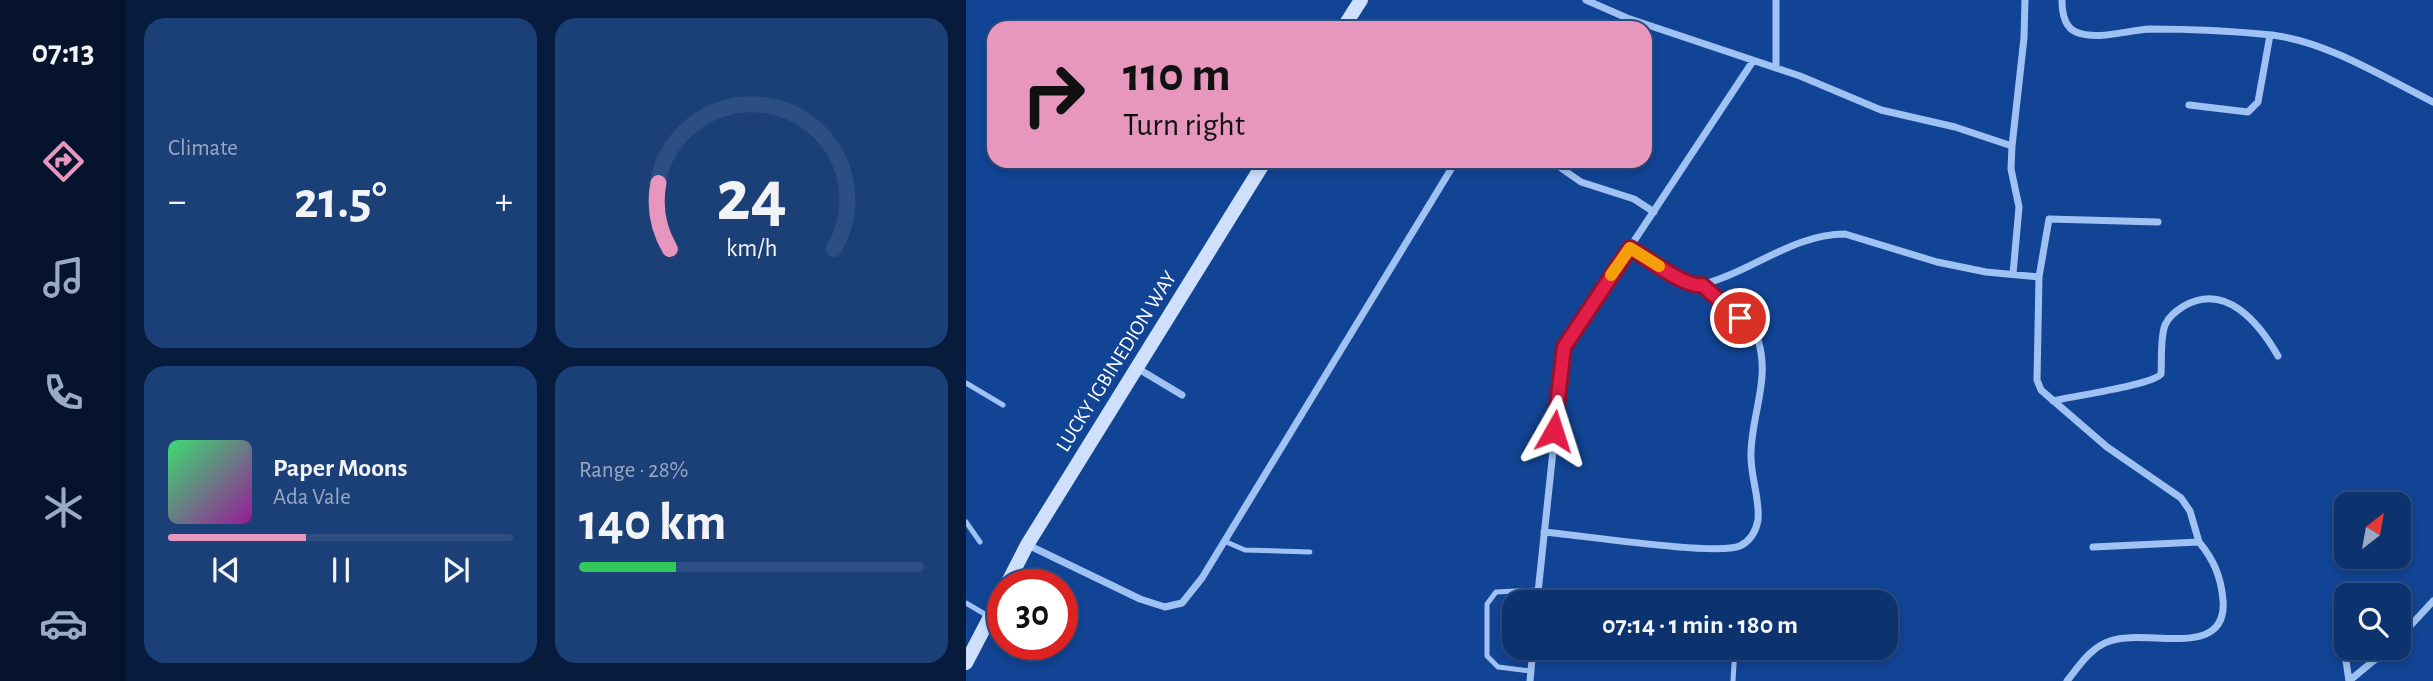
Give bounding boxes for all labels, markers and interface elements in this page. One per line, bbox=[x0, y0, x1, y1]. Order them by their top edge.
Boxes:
text: 07:13 bbox=[31, 36, 95, 68]
icon: right bbox=[1008, 49, 1099, 140]
text: 110 m bbox=[1123, 51, 1231, 100]
text: Turn right bbox=[1123, 109, 1245, 141]
icon: directions bbox=[39, 137, 88, 186]
text: Climate bbox=[168, 137, 238, 160]
text: 24 bbox=[716, 161, 787, 234]
text: 21.5° bbox=[294, 175, 387, 227]
text: − bbox=[168, 183, 186, 221]
text: + bbox=[495, 183, 513, 221]
text: km/h bbox=[726, 236, 777, 261]
icon: music bbox=[39, 253, 88, 302]
street label: LUCKY IGBINEDION WAY bbox=[1052, 267, 1181, 455]
pin bbox=[1710, 288, 1770, 348]
icon: arrive bbox=[1721, 299, 1759, 337]
icon: phone bbox=[39, 368, 88, 417]
position arrow bbox=[1517, 394, 1591, 468]
text: Paper Moons bbox=[273, 455, 408, 481]
text: Range · 28% bbox=[579, 459, 689, 482]
icon: climate bbox=[39, 483, 88, 532]
text: Ada Vale bbox=[273, 486, 351, 509]
north arrow bbox=[2334, 492, 2412, 569]
map controls bbox=[2334, 492, 2411, 660]
text: 140 km bbox=[579, 497, 727, 549]
icon: previous bbox=[207, 551, 245, 589]
icon: pause bbox=[322, 551, 360, 589]
icon: next bbox=[437, 551, 475, 589]
speed limit sign: 30 bbox=[987, 569, 1078, 660]
button: search bbox=[2334, 583, 2411, 660]
icon: car bbox=[39, 599, 88, 648]
text: 07:14 · 1 min · 180 m bbox=[1602, 612, 1798, 638]

